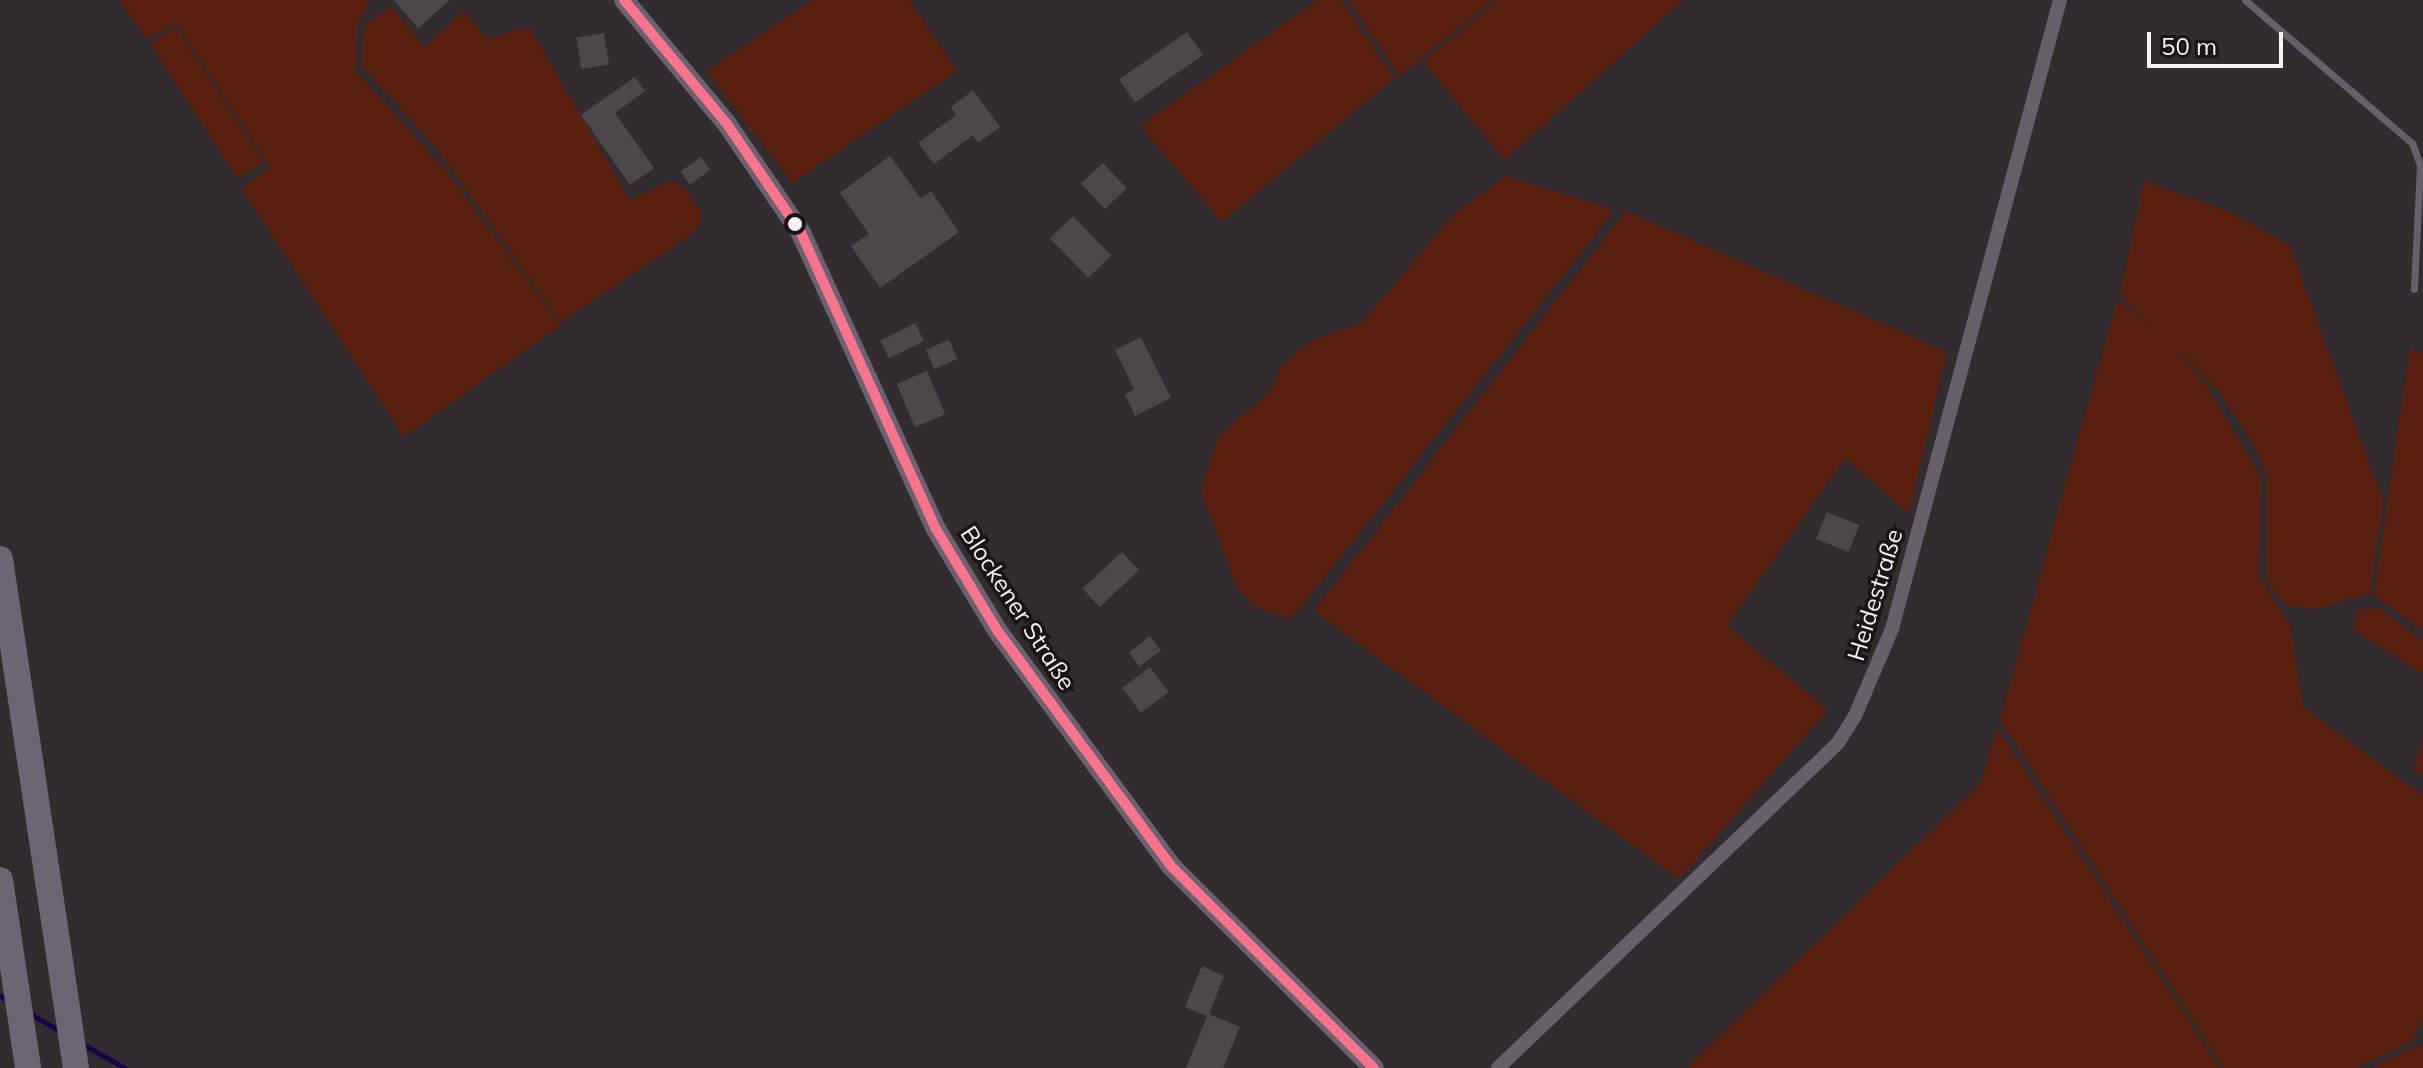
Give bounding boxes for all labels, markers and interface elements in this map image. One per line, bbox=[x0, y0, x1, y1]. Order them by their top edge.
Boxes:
scale bar bbox=[2151, 16, 2287, 66]
text: 50 m bbox=[2161, 31, 2217, 61]
unlabelled marker bbox=[787, 216, 803, 232]
street label: Blockener Straße bbox=[954, 521, 1082, 695]
street label: Heidestraße bbox=[1841, 526, 1909, 664]

